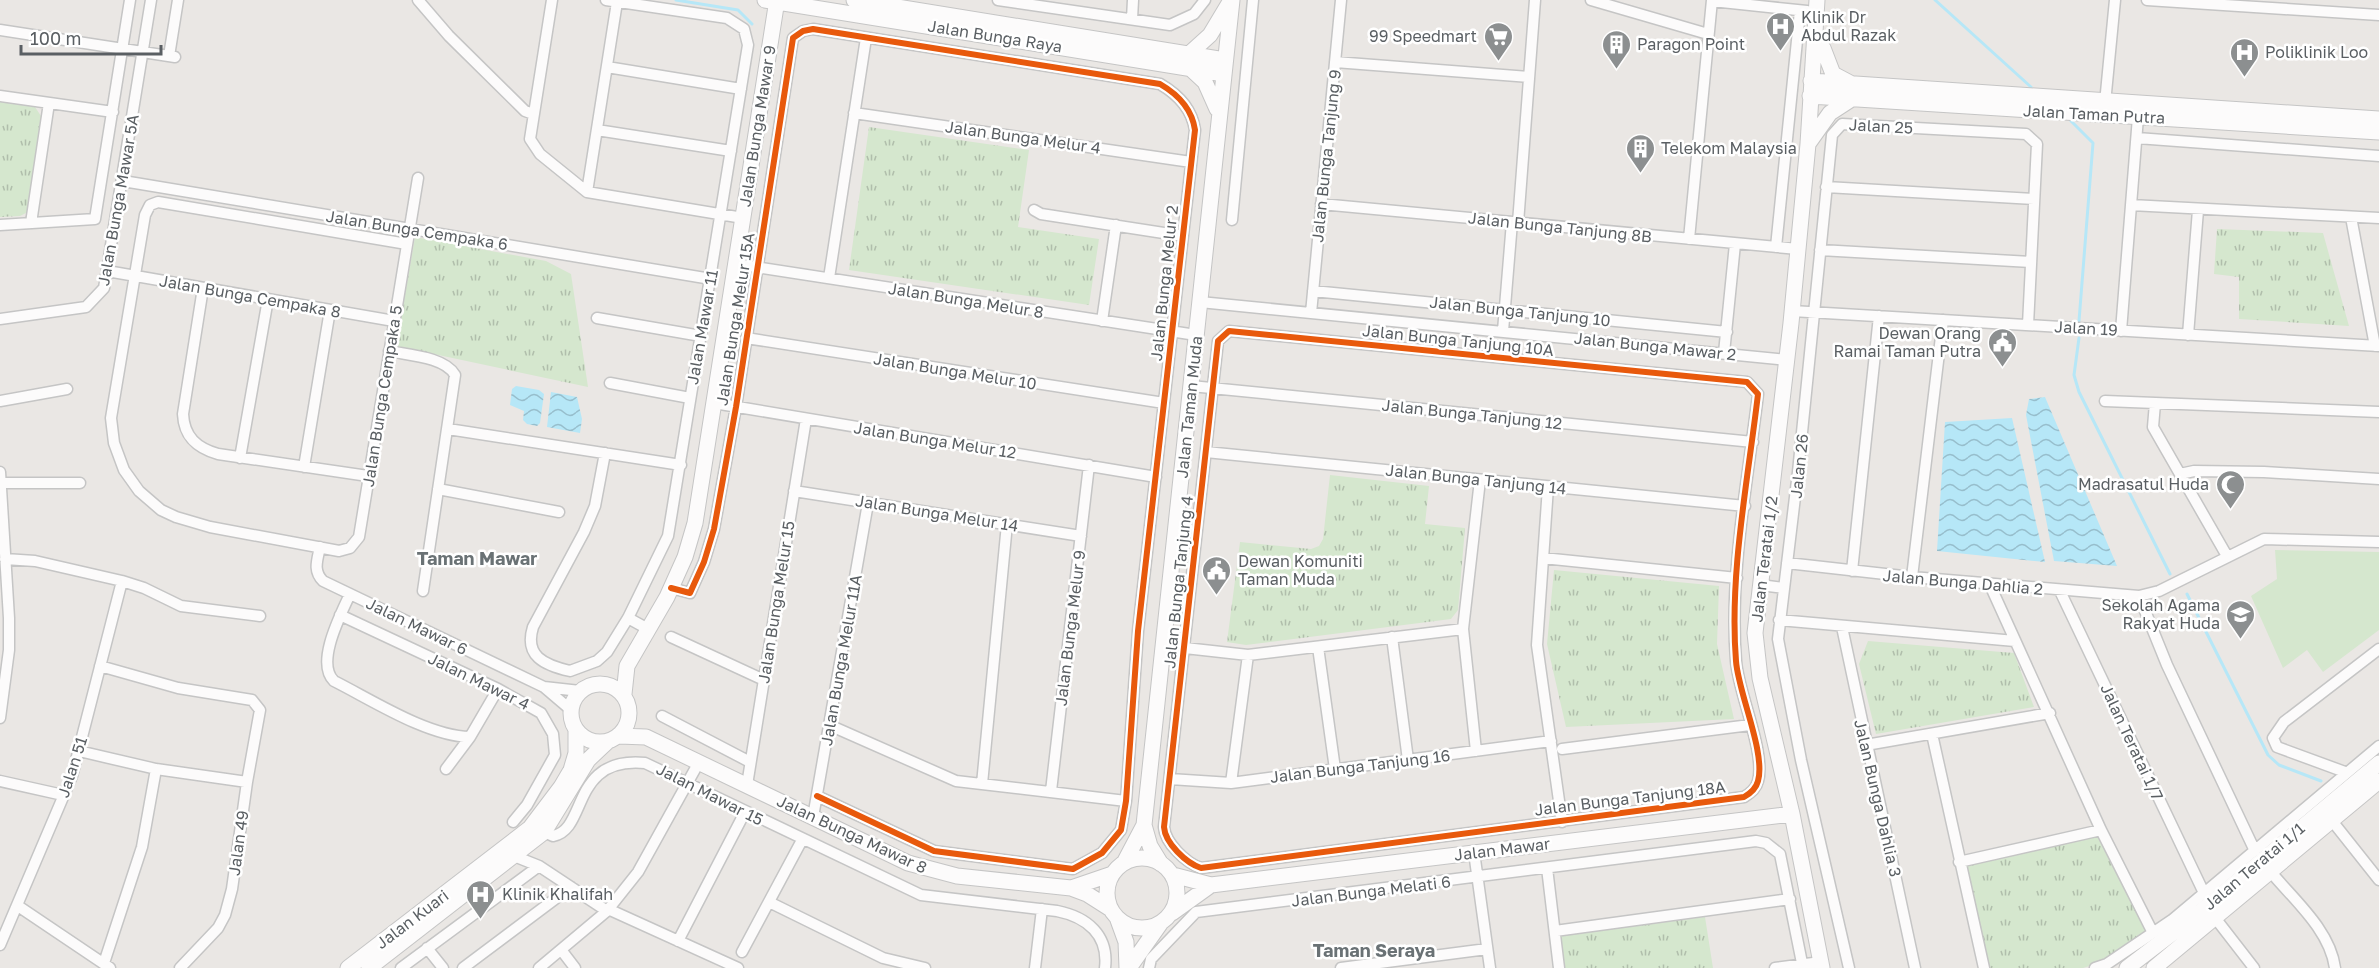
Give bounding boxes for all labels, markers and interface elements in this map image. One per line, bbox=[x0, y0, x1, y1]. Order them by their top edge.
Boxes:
place label: Klinik Dr Abdul Razak bbox=[1801, 7, 1896, 45]
hospital icon: Klinik Dr Abdul Razak bbox=[1764, 10, 1796, 52]
street label: Jalan Bunga Raya bbox=[926, 15, 1064, 57]
scale bar bbox=[21, 18, 160, 56]
supermarket icon: 99 Speedmart bbox=[1482, 20, 1514, 62]
place label: 99 Speedmart bbox=[1369, 26, 1477, 46]
text: 100 m bbox=[30, 27, 81, 49]
building icon: Paragon Point bbox=[1600, 28, 1632, 70]
place label: Paragon Point bbox=[1637, 34, 1745, 54]
hospital icon: Poliklinik Loo bbox=[2228, 36, 2260, 78]
place label: Poliklinik Loo bbox=[2265, 42, 2368, 62]
street label: Jalan Bunga Mawar 9 bbox=[734, 44, 780, 208]
street label: Jalan Bunga Tanjung 9 bbox=[1307, 69, 1345, 243]
street label: Jalan Taman Putra bbox=[2022, 100, 2166, 128]
street label: Jalan Bunga Mawar 5A bbox=[93, 113, 143, 287]
street label: Jalan 25 bbox=[1848, 114, 1914, 138]
street label: Jalan Bunga Melur 4 bbox=[944, 116, 1102, 158]
building icon: Telekom Malaysia bbox=[1624, 132, 1656, 174]
place label: Telekom Malaysia bbox=[1661, 138, 1797, 158]
street label: Jalan Bunga Melur 2 bbox=[1146, 204, 1182, 362]
street label: Jalan Bunga Cempaka 6 bbox=[325, 206, 509, 254]
street label: Jalan Bunga Tanjung 8B bbox=[1467, 207, 1653, 247]
street label: Jalan Bunga Melur 15A bbox=[711, 231, 759, 407]
street label: Jalan Mawar 11 bbox=[682, 268, 722, 386]
street label: Jalan Bunga Cempaka 8 bbox=[158, 270, 342, 322]
street label: Jalan Bunga Melur 8 bbox=[887, 278, 1045, 322]
street label: Jalan Bunga Tanjung 10 bbox=[1429, 292, 1611, 330]
street label: Jalan Bunga Cempaka 5 bbox=[358, 304, 406, 488]
street label: Jalan 19 bbox=[2054, 316, 2118, 340]
street label: Jalan Bunga Tanjung 10A bbox=[1361, 320, 1555, 360]
place label: Dewan Orang Ramai Taman Putra bbox=[1834, 323, 1981, 361]
public building icon: Dewan Orang Ramai Taman Putra bbox=[1986, 326, 2018, 368]
street label: Jalan Bunga Mawar 2 bbox=[1573, 328, 1737, 364]
street label: Jalan Taman Muda bbox=[1172, 335, 1206, 479]
street label: Jalan Bunga Melur 10 bbox=[872, 348, 1038, 394]
street label: Jalan Bunga Tanjung 12 bbox=[1381, 395, 1563, 433]
street label: Jalan Bunga Melur 12 bbox=[852, 417, 1018, 463]
street label: Jalan 26 bbox=[1786, 433, 1812, 499]
street label: Jalan Bunga Tanjung 14 bbox=[1385, 460, 1567, 498]
mosque icon: Madrasatul Huda bbox=[2214, 468, 2246, 510]
place label: Madrasatul Huda bbox=[2078, 474, 2209, 494]
street label: Jalan Bunga Melur 14 bbox=[854, 490, 1020, 536]
street label: Jalan Bunga Tanjung 4 bbox=[1159, 495, 1197, 669]
street label: Jalan Teratai 1/2 bbox=[1746, 495, 1782, 623]
street label: Jalan Bunga Melur 15 bbox=[753, 519, 799, 685]
district label: Taman Mawar bbox=[417, 547, 537, 569]
street label: Jalan Bunga Melur 9 bbox=[1051, 549, 1089, 707]
place label: Dewan Komuniti Taman Muda bbox=[1238, 551, 1363, 589]
public building icon: Dewan Komuniti Taman Muda bbox=[1201, 554, 1233, 596]
street label: Jalan Bunga Dahlia 2 bbox=[1882, 565, 2044, 599]
street label: Jalan Bunga Melur 11A bbox=[816, 573, 866, 747]
street label: Jalan Mawar 6 bbox=[363, 593, 471, 659]
place label: Sekolah Agama Rakyat Huda bbox=[2102, 595, 2220, 633]
school or university icon: Sekolah Agama Rakyat Huda bbox=[2225, 598, 2257, 640]
street label: Jalan Mawar 4 bbox=[425, 648, 533, 714]
street label: Jalan Teratai 1/7 bbox=[2096, 681, 2168, 803]
street label: Jalan Bunga Dahlia 3 bbox=[1850, 717, 1906, 879]
street label: Jalan 51 bbox=[53, 734, 91, 800]
street label: Jalan Bunga Tanjung 16 bbox=[1269, 745, 1451, 787]
street label: Jalan Mawar 15 bbox=[653, 758, 767, 830]
street label: Jalan Bunga Tanjung 18A bbox=[1533, 776, 1727, 820]
street label: Jalan Bunga Mawar 8 bbox=[774, 790, 930, 878]
street label: Jalan 49 bbox=[224, 809, 252, 877]
street label: Jalan Teratai 1/1 bbox=[2199, 818, 2309, 914]
street label: Jalan Mawar bbox=[1453, 833, 1551, 865]
street label: Jalan Bunga Melati 6 bbox=[1290, 871, 1452, 911]
hospital icon: Klinik Khalifah bbox=[465, 878, 497, 920]
place label: Klinik Khalifah bbox=[502, 884, 613, 904]
street label: Jalan Kuari bbox=[372, 885, 452, 953]
district label: Taman Seraya bbox=[1313, 939, 1435, 961]

